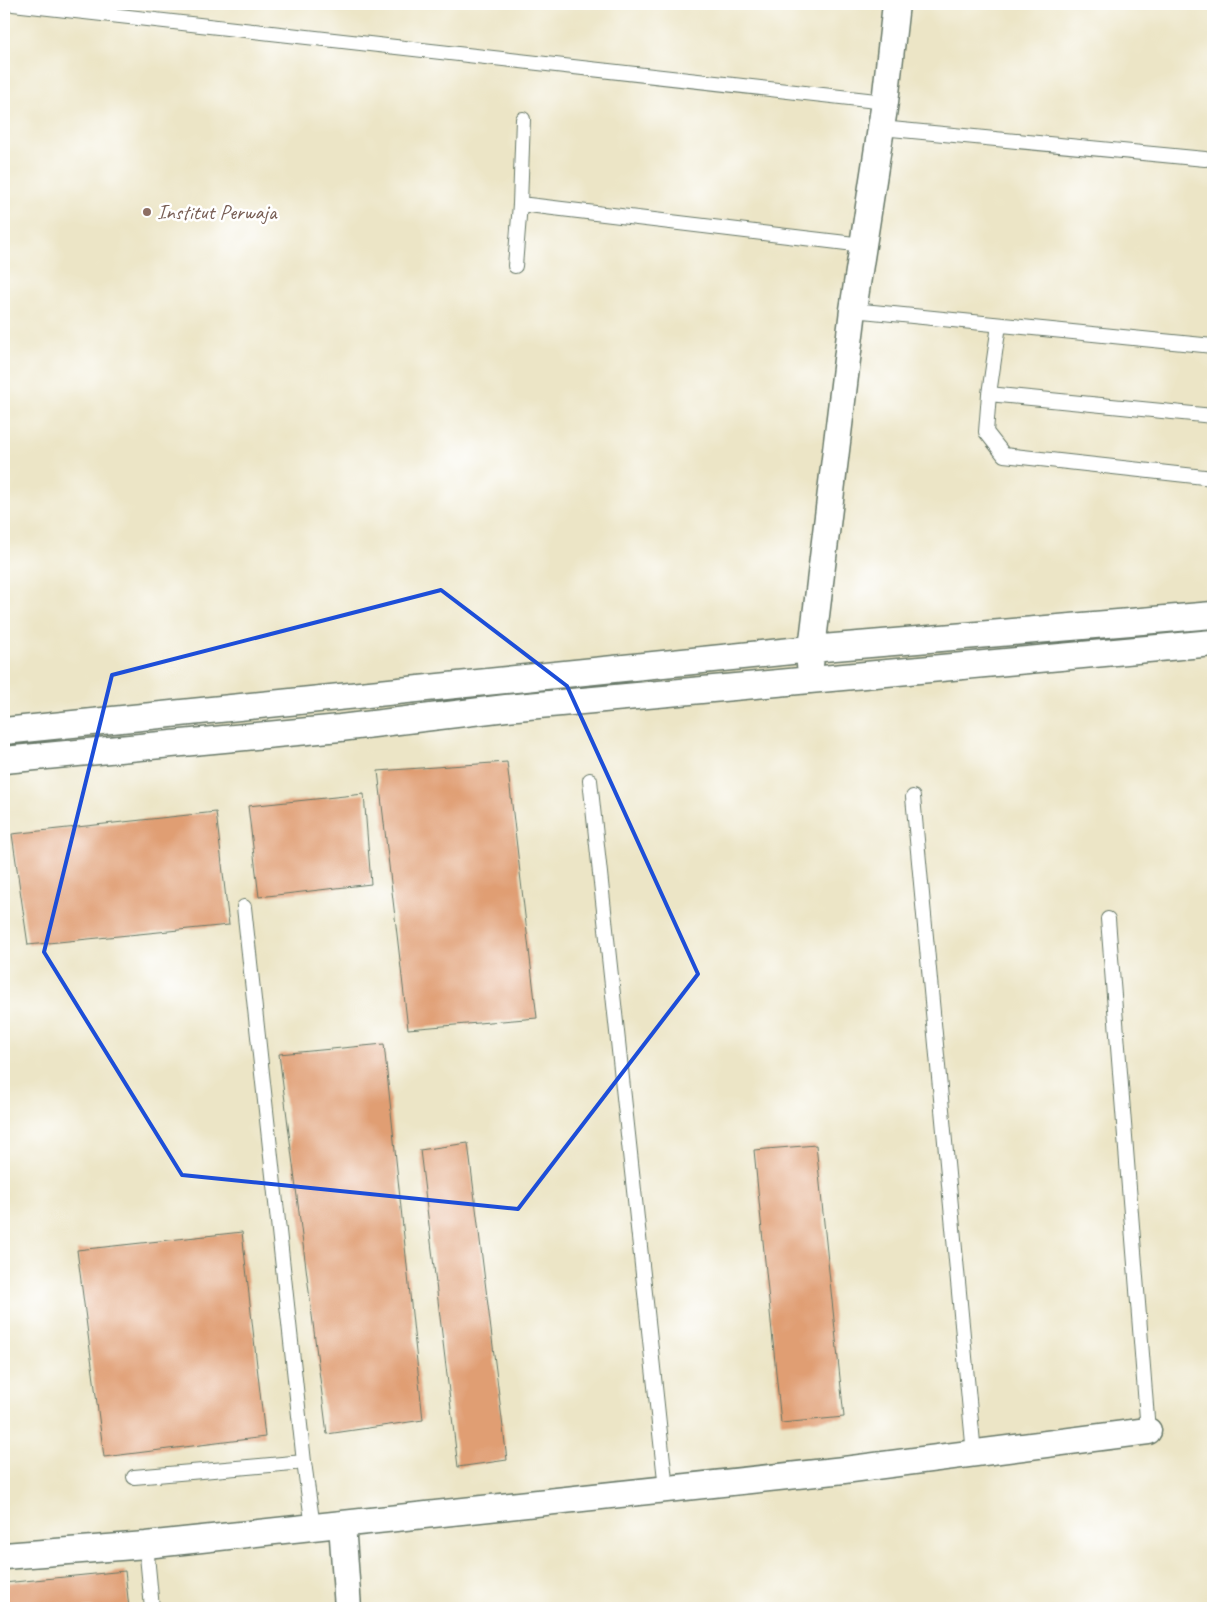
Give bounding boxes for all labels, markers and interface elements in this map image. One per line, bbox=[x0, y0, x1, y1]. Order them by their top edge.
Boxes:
place label: Institut Perwaja bbox=[157, 199, 278, 225]
marker: Institut Perwaja bbox=[141, 206, 153, 218]

